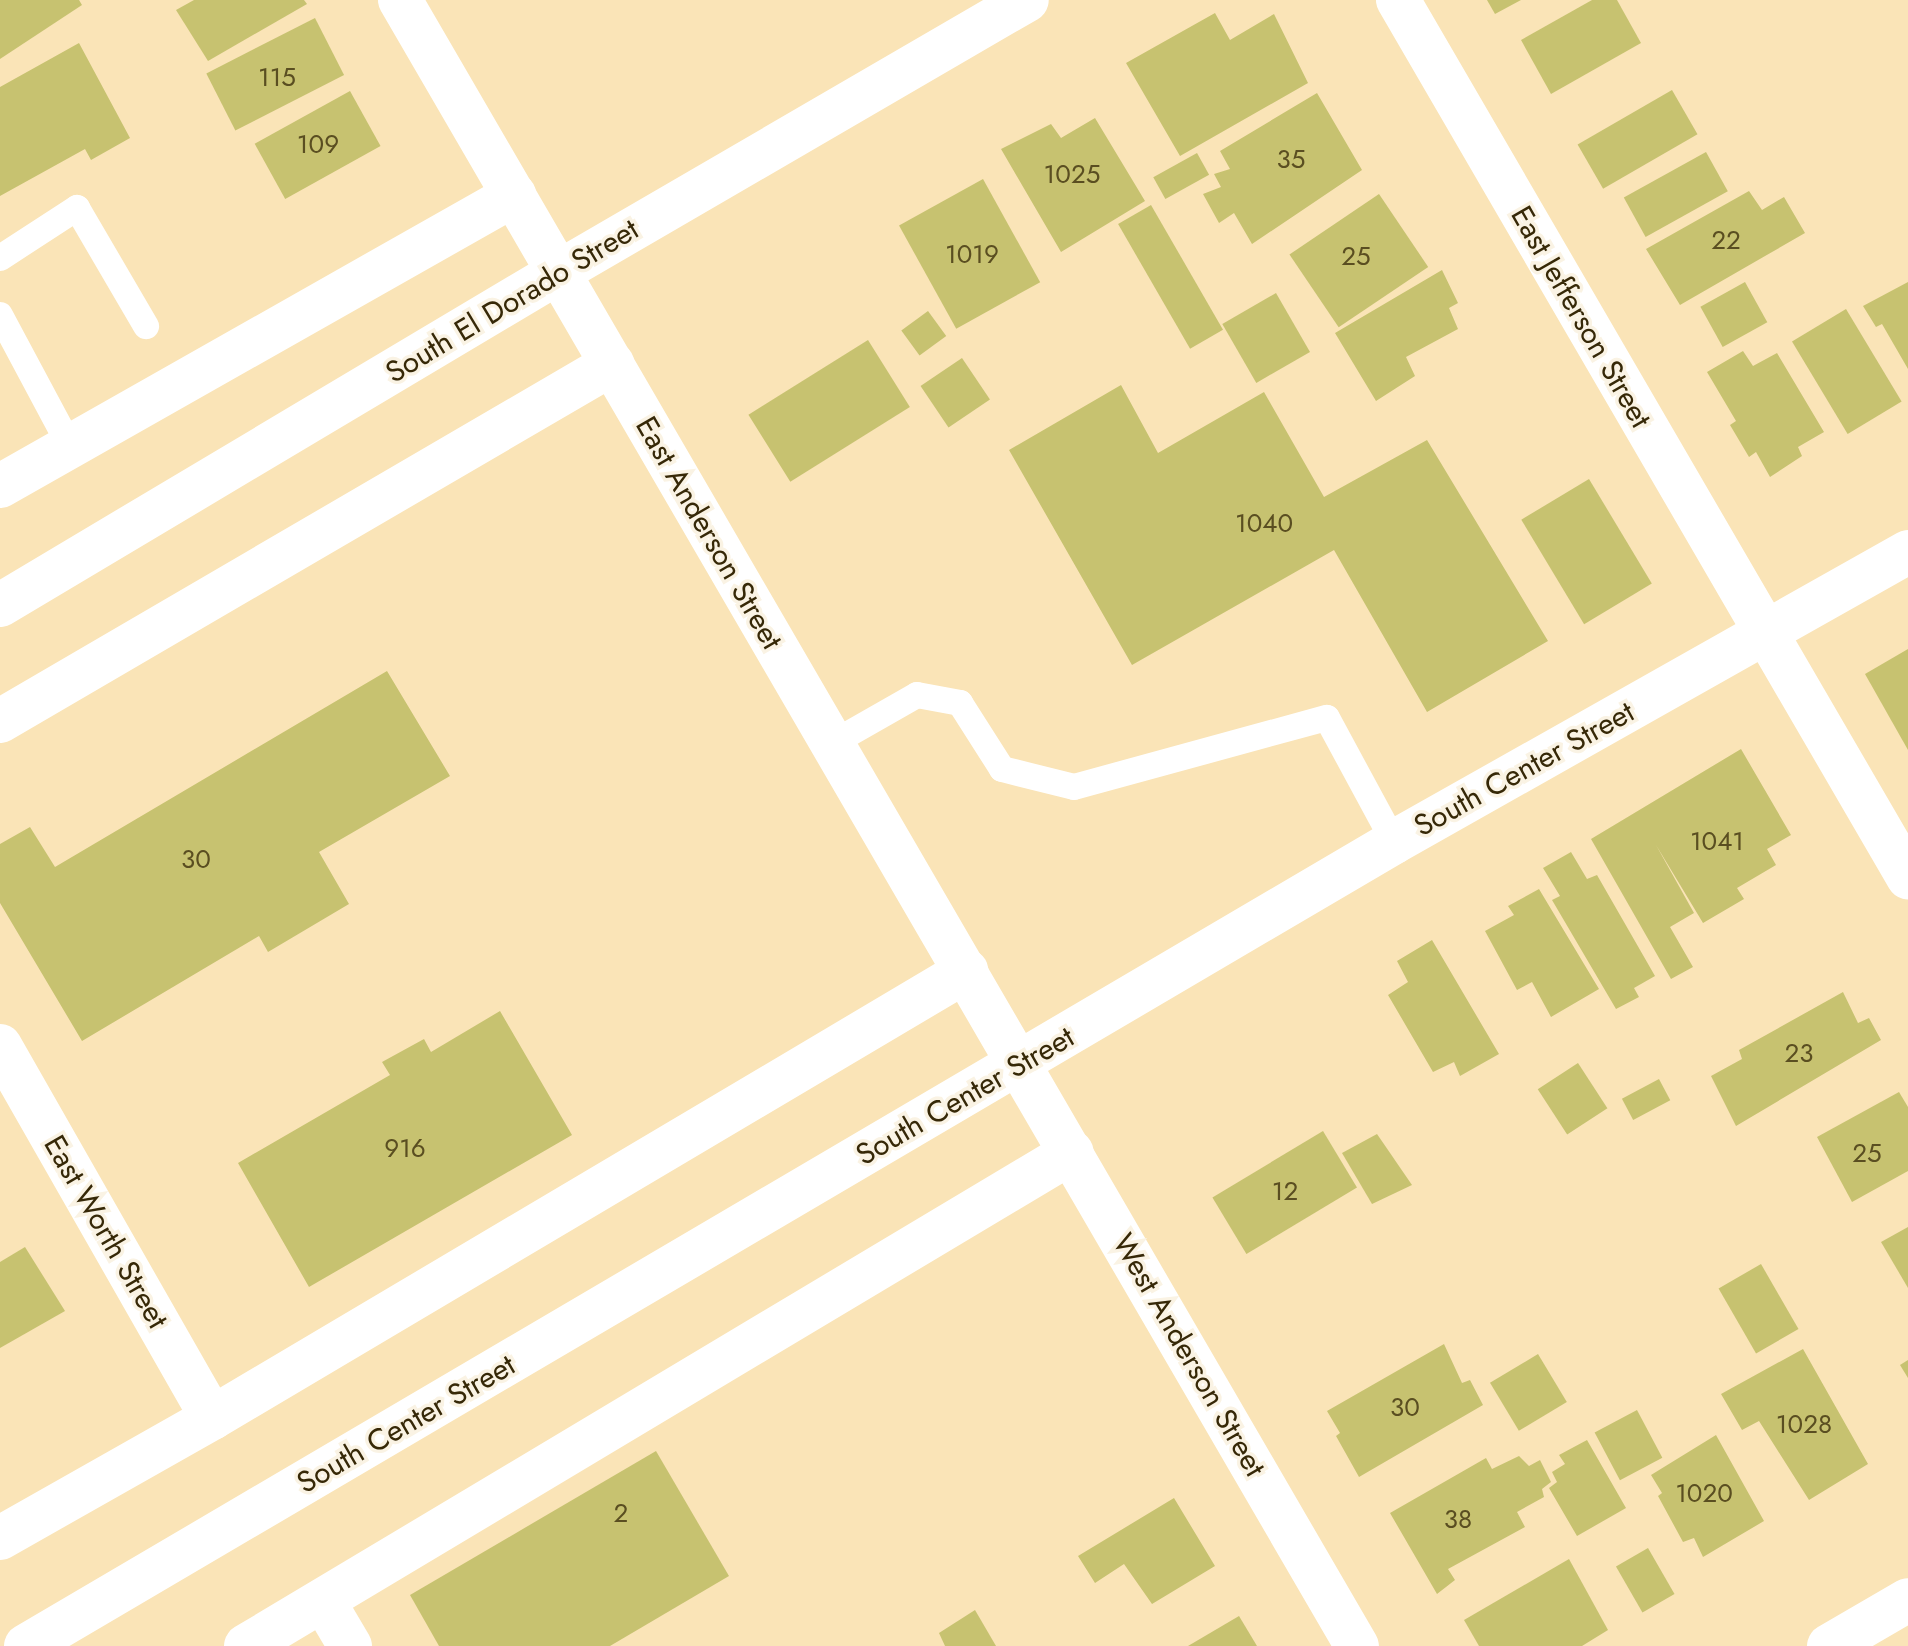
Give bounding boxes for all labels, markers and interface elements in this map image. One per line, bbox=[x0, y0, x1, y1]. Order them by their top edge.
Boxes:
house number: 115 bbox=[258, 62, 296, 94]
house number: 109 bbox=[297, 129, 339, 161]
house number: 35 bbox=[1277, 144, 1305, 176]
house number: 1025 bbox=[1044, 159, 1100, 191]
street label: East Jefferson Street bbox=[1503, 200, 1659, 434]
street label: South El Dorado Street bbox=[379, 211, 645, 391]
house number: 22 bbox=[1711, 225, 1741, 257]
house number: 1019 bbox=[945, 239, 999, 271]
house number: 25 bbox=[1341, 241, 1371, 273]
street label: East Anderson Street bbox=[628, 410, 790, 656]
house number: 1040 bbox=[1235, 508, 1293, 540]
street label: South Center Street bbox=[1408, 694, 1640, 844]
house number: 1041 bbox=[1690, 826, 1744, 858]
house number: 30 bbox=[181, 844, 211, 876]
street label: South Center Street bbox=[850, 1019, 1080, 1173]
house number: 23 bbox=[1785, 1038, 1813, 1070]
street label: East Worth Street bbox=[36, 1129, 176, 1335]
house number: 916 bbox=[384, 1133, 426, 1165]
house number: 25 bbox=[1852, 1138, 1882, 1170]
house number: 12 bbox=[1272, 1176, 1298, 1208]
street label: West Anderson Street bbox=[1105, 1227, 1273, 1483]
street label: South Center Street bbox=[291, 1347, 521, 1501]
house number: 30 bbox=[1390, 1392, 1420, 1424]
house number: 1028 bbox=[1776, 1409, 1832, 1441]
house number: 1020 bbox=[1675, 1478, 1733, 1510]
house number: 2 bbox=[614, 1498, 628, 1530]
house number: 38 bbox=[1444, 1504, 1472, 1536]

